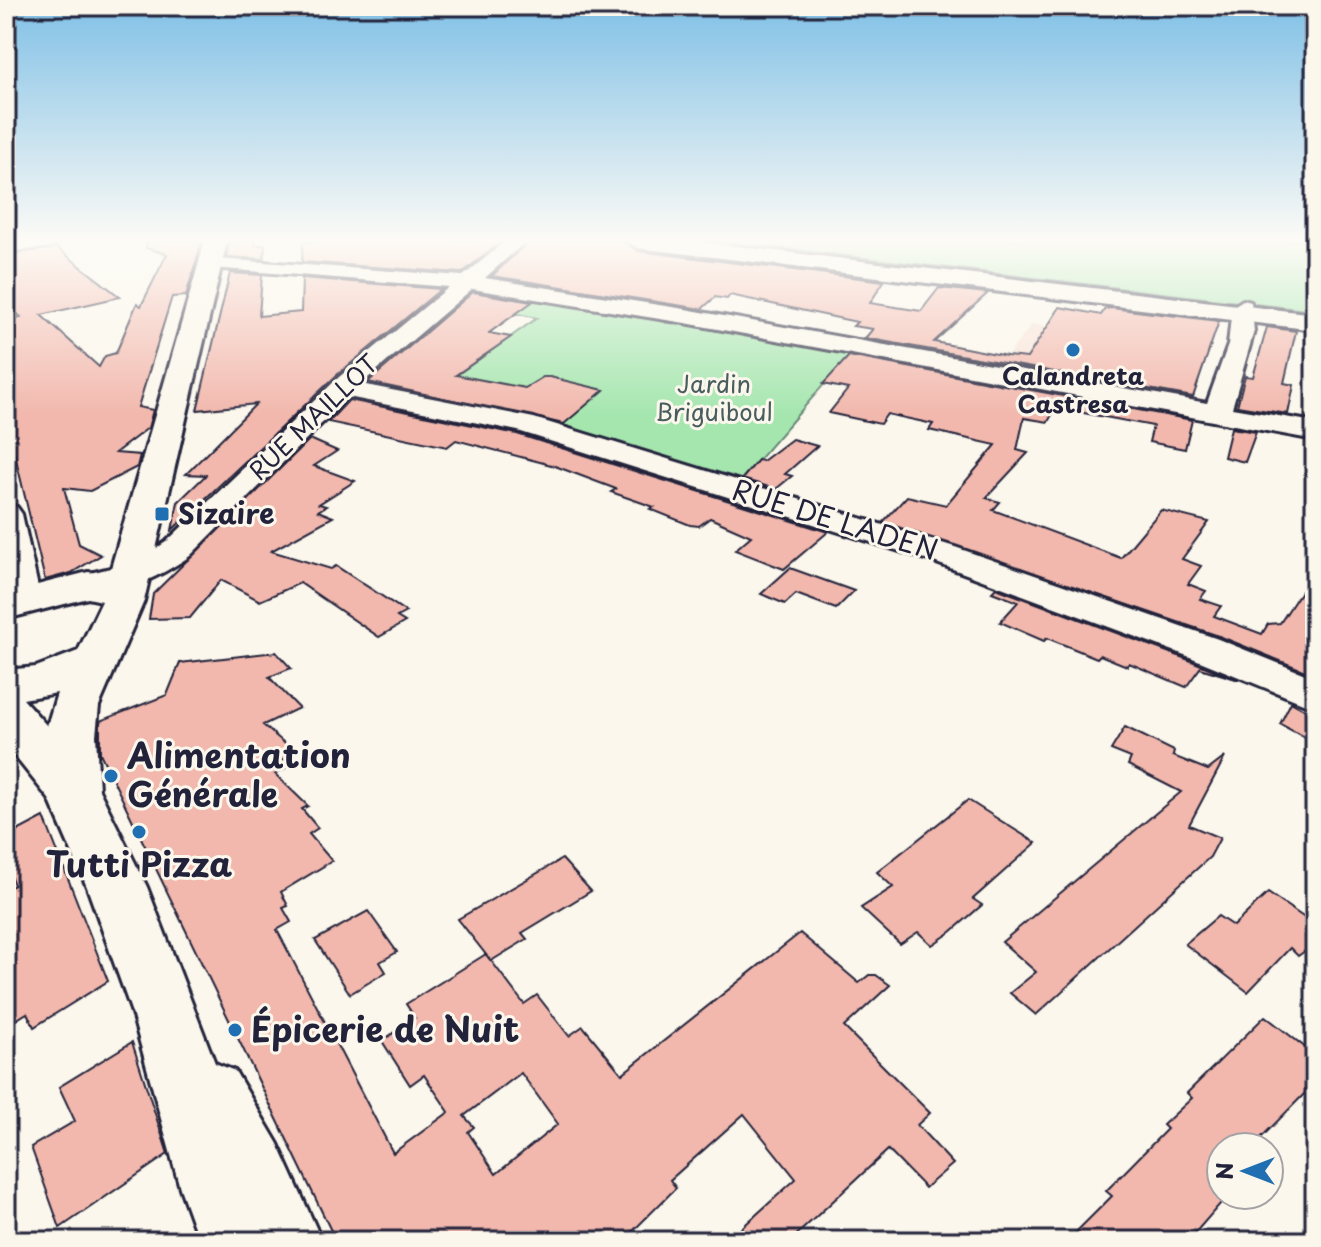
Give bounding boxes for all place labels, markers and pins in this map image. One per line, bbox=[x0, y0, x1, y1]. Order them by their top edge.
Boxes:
marker: Calandreta Castresa bbox=[1064, 341, 1082, 359]
place label: Calandreta Castresa bbox=[1002, 357, 1145, 421]
place label: Sizaire bbox=[178, 491, 274, 534]
marker: Sizaire bbox=[153, 505, 171, 523]
place label: Alimentation Générale bbox=[126, 728, 351, 819]
marker: Alimentation Générale bbox=[102, 767, 120, 785]
marker: Tutti Pizza bbox=[130, 823, 148, 841]
place label: Tutti Pizza bbox=[46, 837, 232, 889]
place label: Épicerie de Nuit bbox=[251, 1002, 519, 1054]
marker: Épicerie de Nuit bbox=[226, 1021, 244, 1039]

